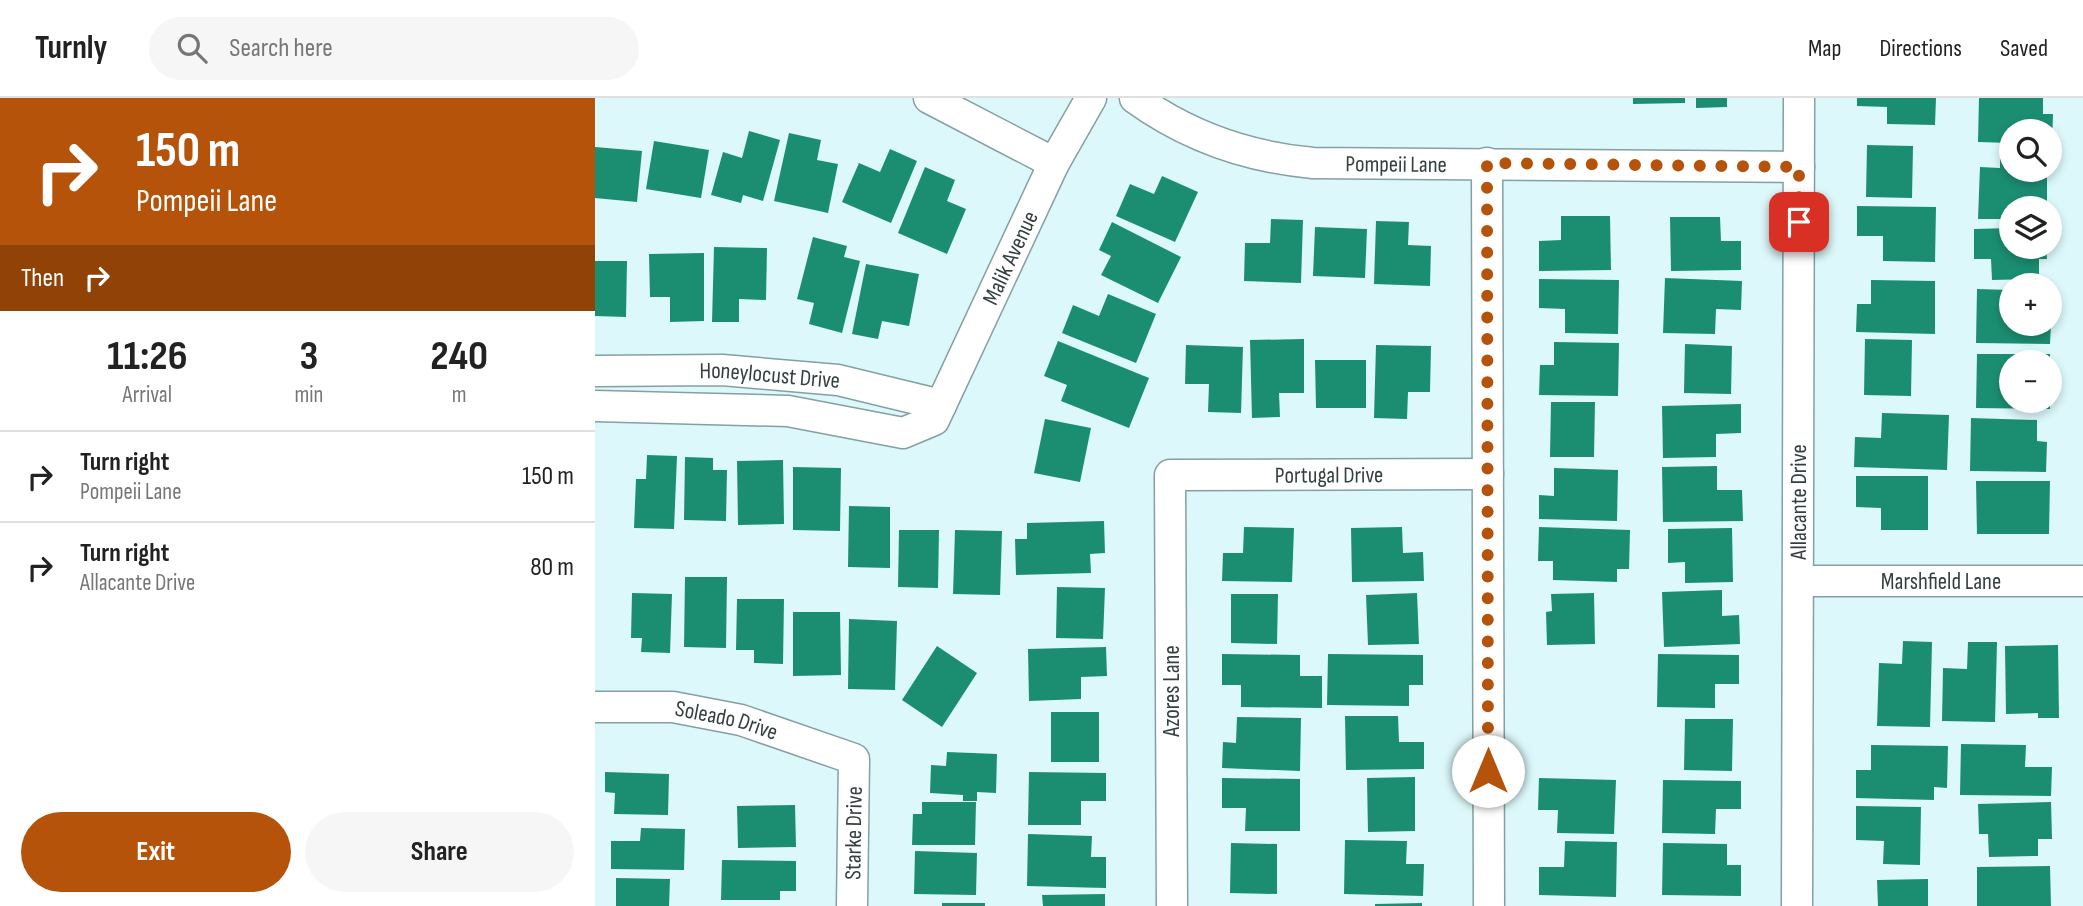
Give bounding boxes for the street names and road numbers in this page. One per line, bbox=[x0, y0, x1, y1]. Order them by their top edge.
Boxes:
street label: Pompeii Lane bbox=[1345, 150, 1447, 179]
street label: Malik Avenue bbox=[977, 207, 1045, 309]
street label: Honeylocust Drive bbox=[699, 357, 841, 395]
street label: Allacante Drive bbox=[1785, 444, 1813, 561]
street label: Portugal Drive bbox=[1275, 461, 1383, 490]
street label: Marshfield Lane bbox=[1881, 568, 2001, 596]
street label: Azores Lane bbox=[1158, 645, 1186, 738]
street label: Soleado Drive bbox=[673, 695, 781, 747]
street label: Starke Drive bbox=[839, 786, 869, 880]

